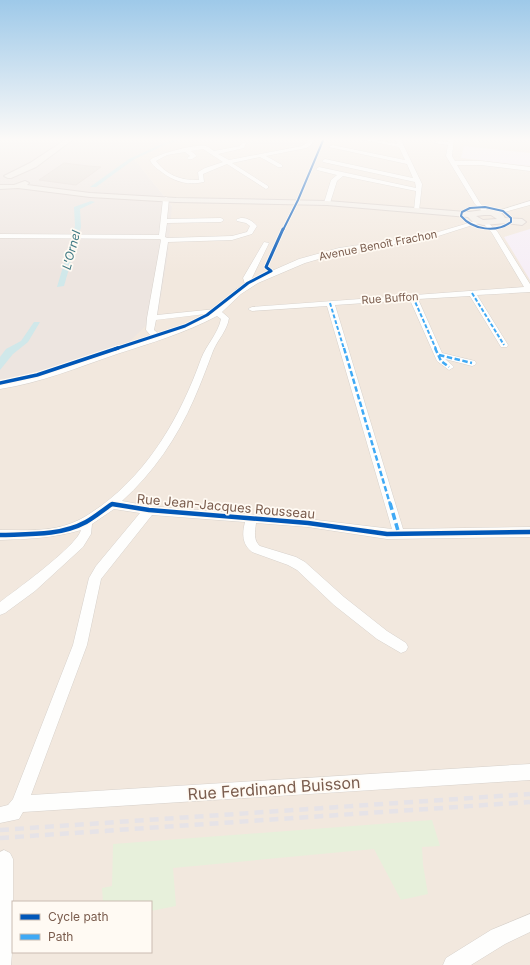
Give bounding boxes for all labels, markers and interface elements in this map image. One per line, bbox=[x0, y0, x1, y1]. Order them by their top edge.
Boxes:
street label: Avenue Benoît Frachon bbox=[318, 227, 438, 263]
water label: L'Ornel bbox=[59, 229, 83, 271]
street label: Rue Buffon bbox=[361, 289, 419, 307]
street label: Rue Jean-Jacques Rousseau bbox=[136, 490, 316, 522]
street label: Rue Ferdinand Buisson bbox=[187, 772, 361, 804]
legend bbox=[12, 901, 152, 953]
text: Cycle path bbox=[48, 909, 109, 924]
text: Path bbox=[48, 929, 73, 944]

